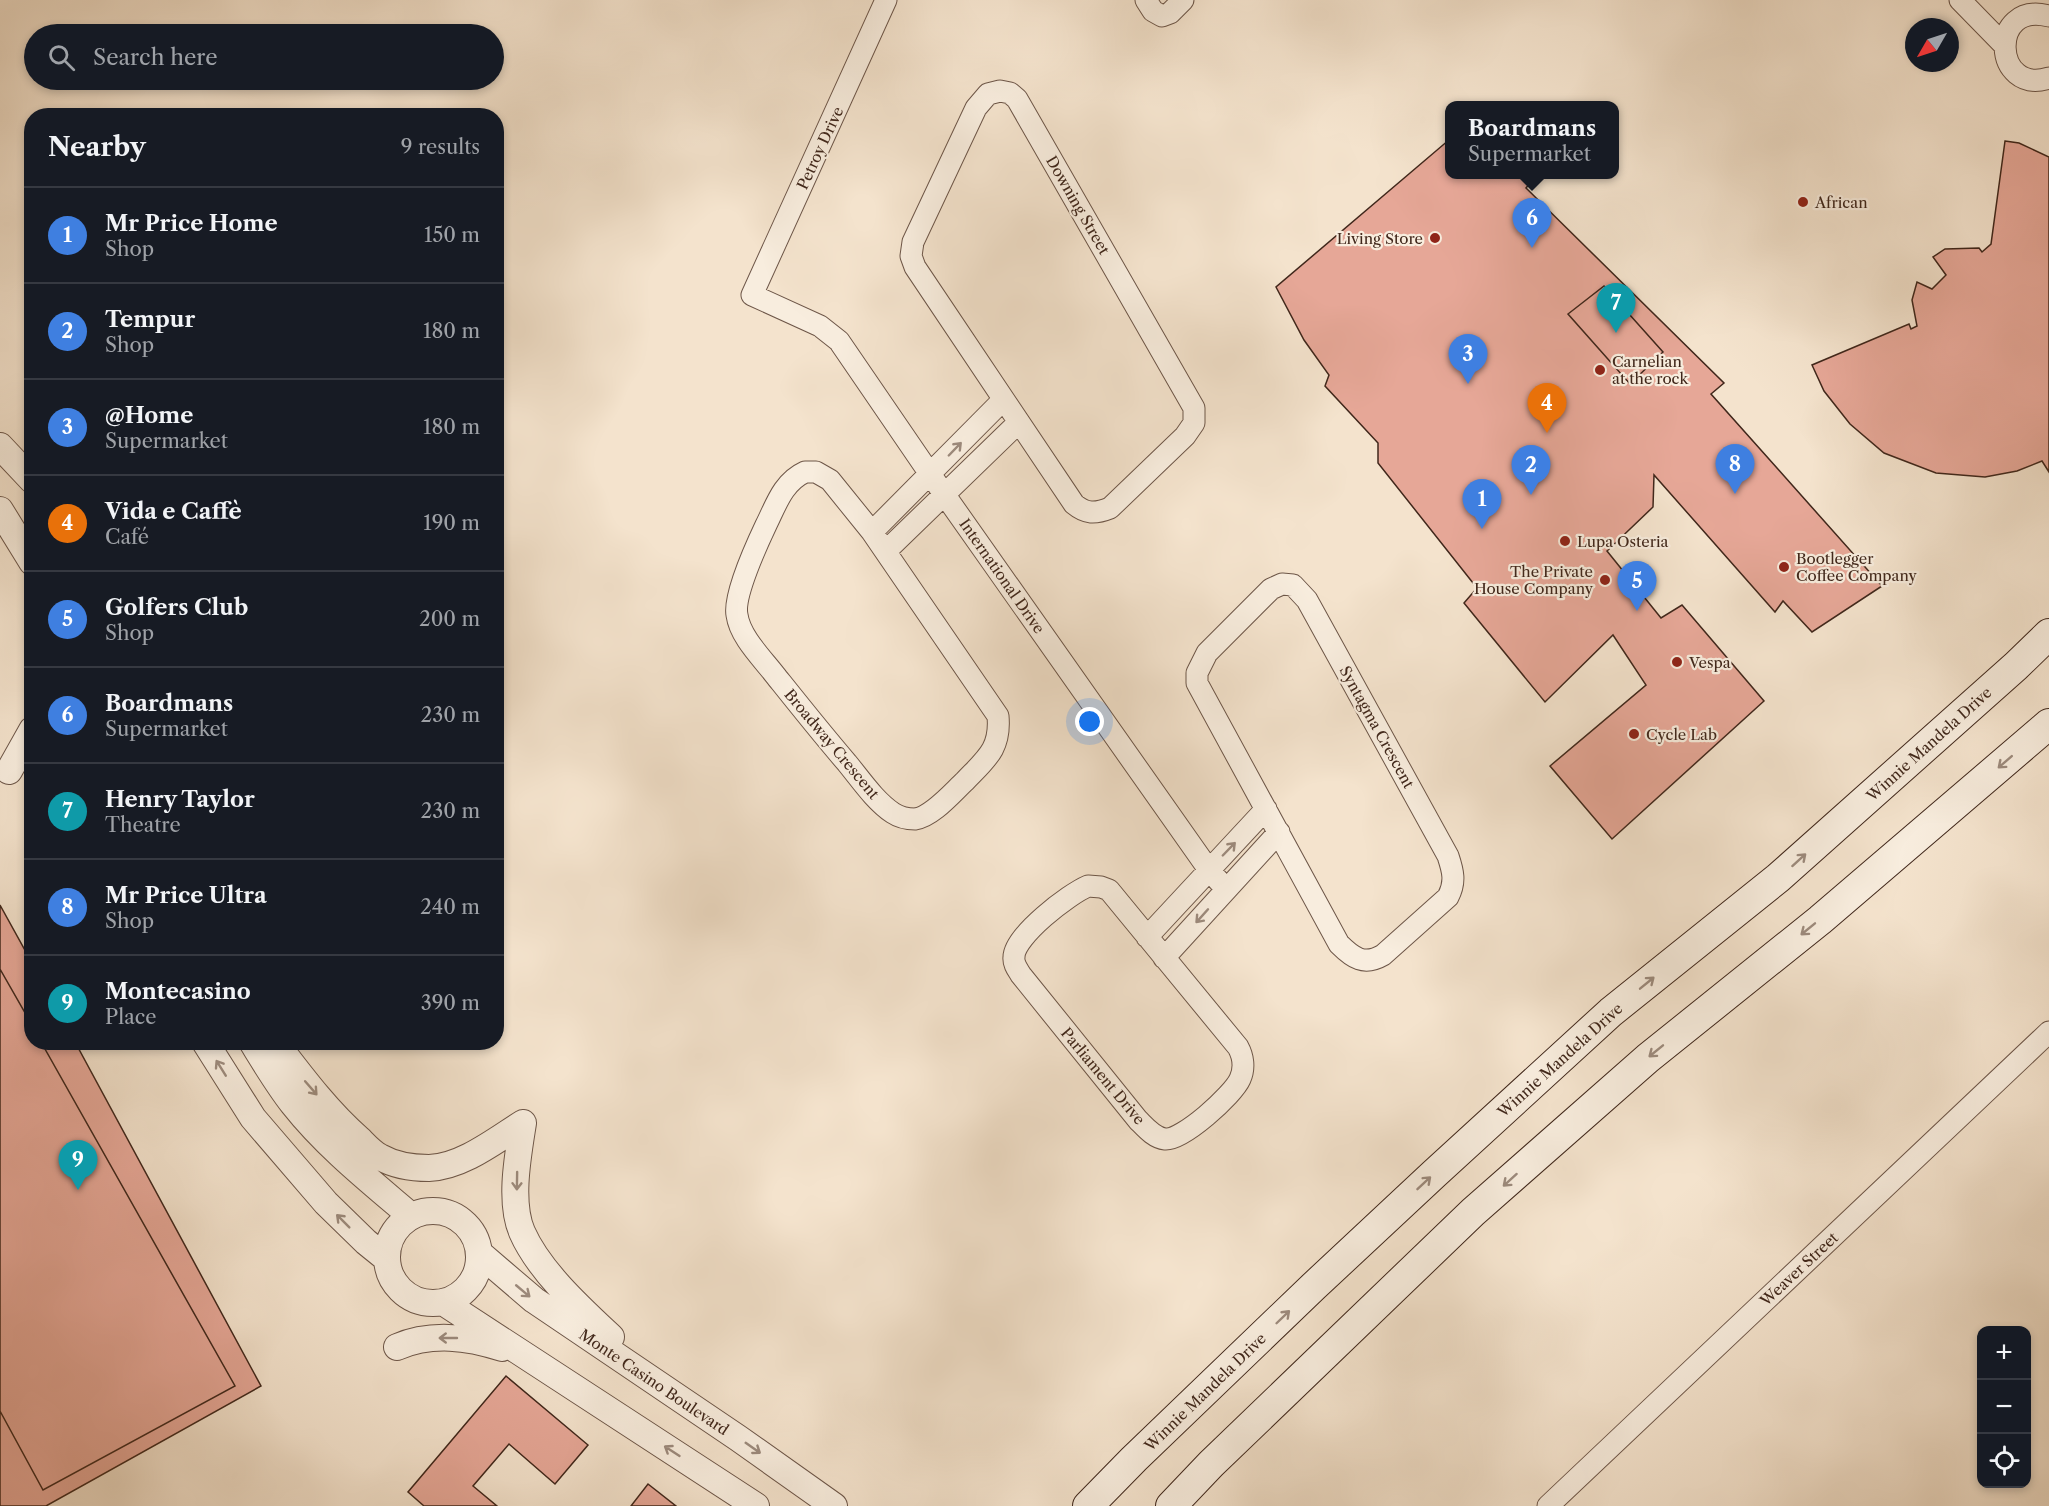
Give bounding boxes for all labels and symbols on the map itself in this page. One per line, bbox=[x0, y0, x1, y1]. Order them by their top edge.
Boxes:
north arrow bbox=[1905, 18, 1959, 72]
street label: Petroy Drive bbox=[793, 104, 847, 192]
street label: Downing Street bbox=[1042, 152, 1114, 258]
place label: African bbox=[1814, 193, 1868, 212]
marker: African bbox=[1796, 195, 1810, 209]
pin: 6 bbox=[1512, 198, 1552, 248]
place label: Living Store bbox=[1337, 229, 1423, 248]
marker: Living Store bbox=[1428, 231, 1442, 245]
pin: 7 bbox=[1596, 284, 1636, 333]
pin: 3 bbox=[1448, 334, 1488, 384]
place label: Carnelian at the rock bbox=[1612, 352, 1689, 388]
marker: Carnelian at the rock bbox=[1593, 363, 1607, 377]
pin: 4 bbox=[1528, 384, 1566, 433]
one-way arrow bbox=[947, 442, 962, 457]
pin: 8 bbox=[1716, 444, 1754, 494]
pin: 2 bbox=[1512, 446, 1550, 495]
pin: 1 bbox=[1462, 480, 1502, 529]
street label: International Drive bbox=[955, 515, 1049, 637]
place label: Lupa Osteria bbox=[1577, 532, 1669, 551]
marker: Lupa Osteria bbox=[1558, 534, 1572, 548]
place label: Bootlegger Coffee Company bbox=[1796, 549, 1918, 585]
marker: Bootlegger Coffee Company bbox=[1777, 560, 1791, 574]
place label: The Private House Company bbox=[1474, 562, 1594, 598]
pin: 5 bbox=[1618, 562, 1656, 611]
marker: The Private House Company bbox=[1598, 573, 1612, 587]
place label: Vespa bbox=[1688, 653, 1731, 672]
marker: Vespa bbox=[1670, 655, 1684, 669]
street label: Syntagma Crescent bbox=[1335, 662, 1419, 792]
street label: Winnie Mandela Drive bbox=[1862, 683, 1995, 806]
street label: Broadway Crescent bbox=[780, 685, 884, 803]
your location bbox=[1075, 707, 1104, 736]
place label: Cycle Lab bbox=[1646, 725, 1717, 744]
marker: Cycle Lab bbox=[1627, 727, 1641, 741]
one-way arrow bbox=[1998, 755, 2013, 769]
one-way arrow bbox=[1221, 842, 1236, 857]
one-way arrow bbox=[1791, 853, 1806, 867]
one-way arrow bbox=[1195, 908, 1209, 923]
one-way arrow bbox=[1800, 923, 1816, 936]
one-way arrow bbox=[1639, 977, 1655, 990]
street label: Winnie Mandela Drive bbox=[1493, 999, 1626, 1122]
street label: Parliament Drive bbox=[1057, 1024, 1149, 1128]
one-way arrow bbox=[1648, 1045, 1664, 1058]
one-way arrow bbox=[215, 1060, 228, 1077]
one-way arrow bbox=[304, 1080, 318, 1095]
pin: 9 bbox=[58, 1140, 98, 1190]
one-way arrow bbox=[511, 1171, 522, 1191]
one-way arrow bbox=[1503, 1173, 1518, 1187]
one-way arrow bbox=[1416, 1176, 1431, 1190]
one-way arrow bbox=[335, 1213, 350, 1228]
street label: Weaver Street bbox=[1755, 1228, 1842, 1311]
one-way arrow bbox=[515, 1284, 531, 1297]
one-way arrow bbox=[1275, 1310, 1290, 1325]
street label: Monte Casino Boulevard bbox=[575, 1325, 733, 1439]
street label: Winnie Mandela Drive bbox=[1139, 1329, 1270, 1456]
one-way arrow bbox=[439, 1332, 459, 1344]
one-way arrow bbox=[745, 1442, 761, 1454]
one-way arrow bbox=[664, 1445, 681, 1457]

